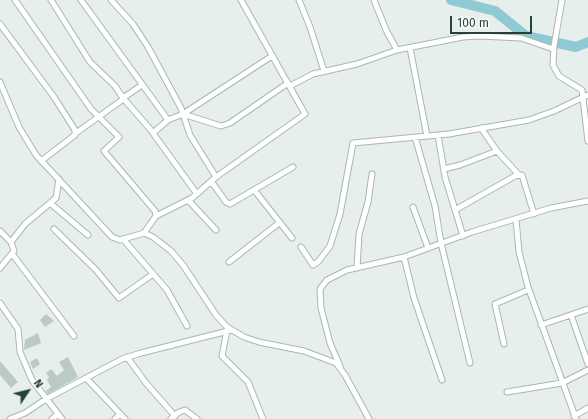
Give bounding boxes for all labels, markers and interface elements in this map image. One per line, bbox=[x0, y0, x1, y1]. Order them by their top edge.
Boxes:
scale bar bbox=[452, 8, 534, 34]
text: 100 m bbox=[457, 16, 489, 30]
north arrow bbox=[8, 371, 48, 411]
text: N bbox=[31, 377, 46, 391]

